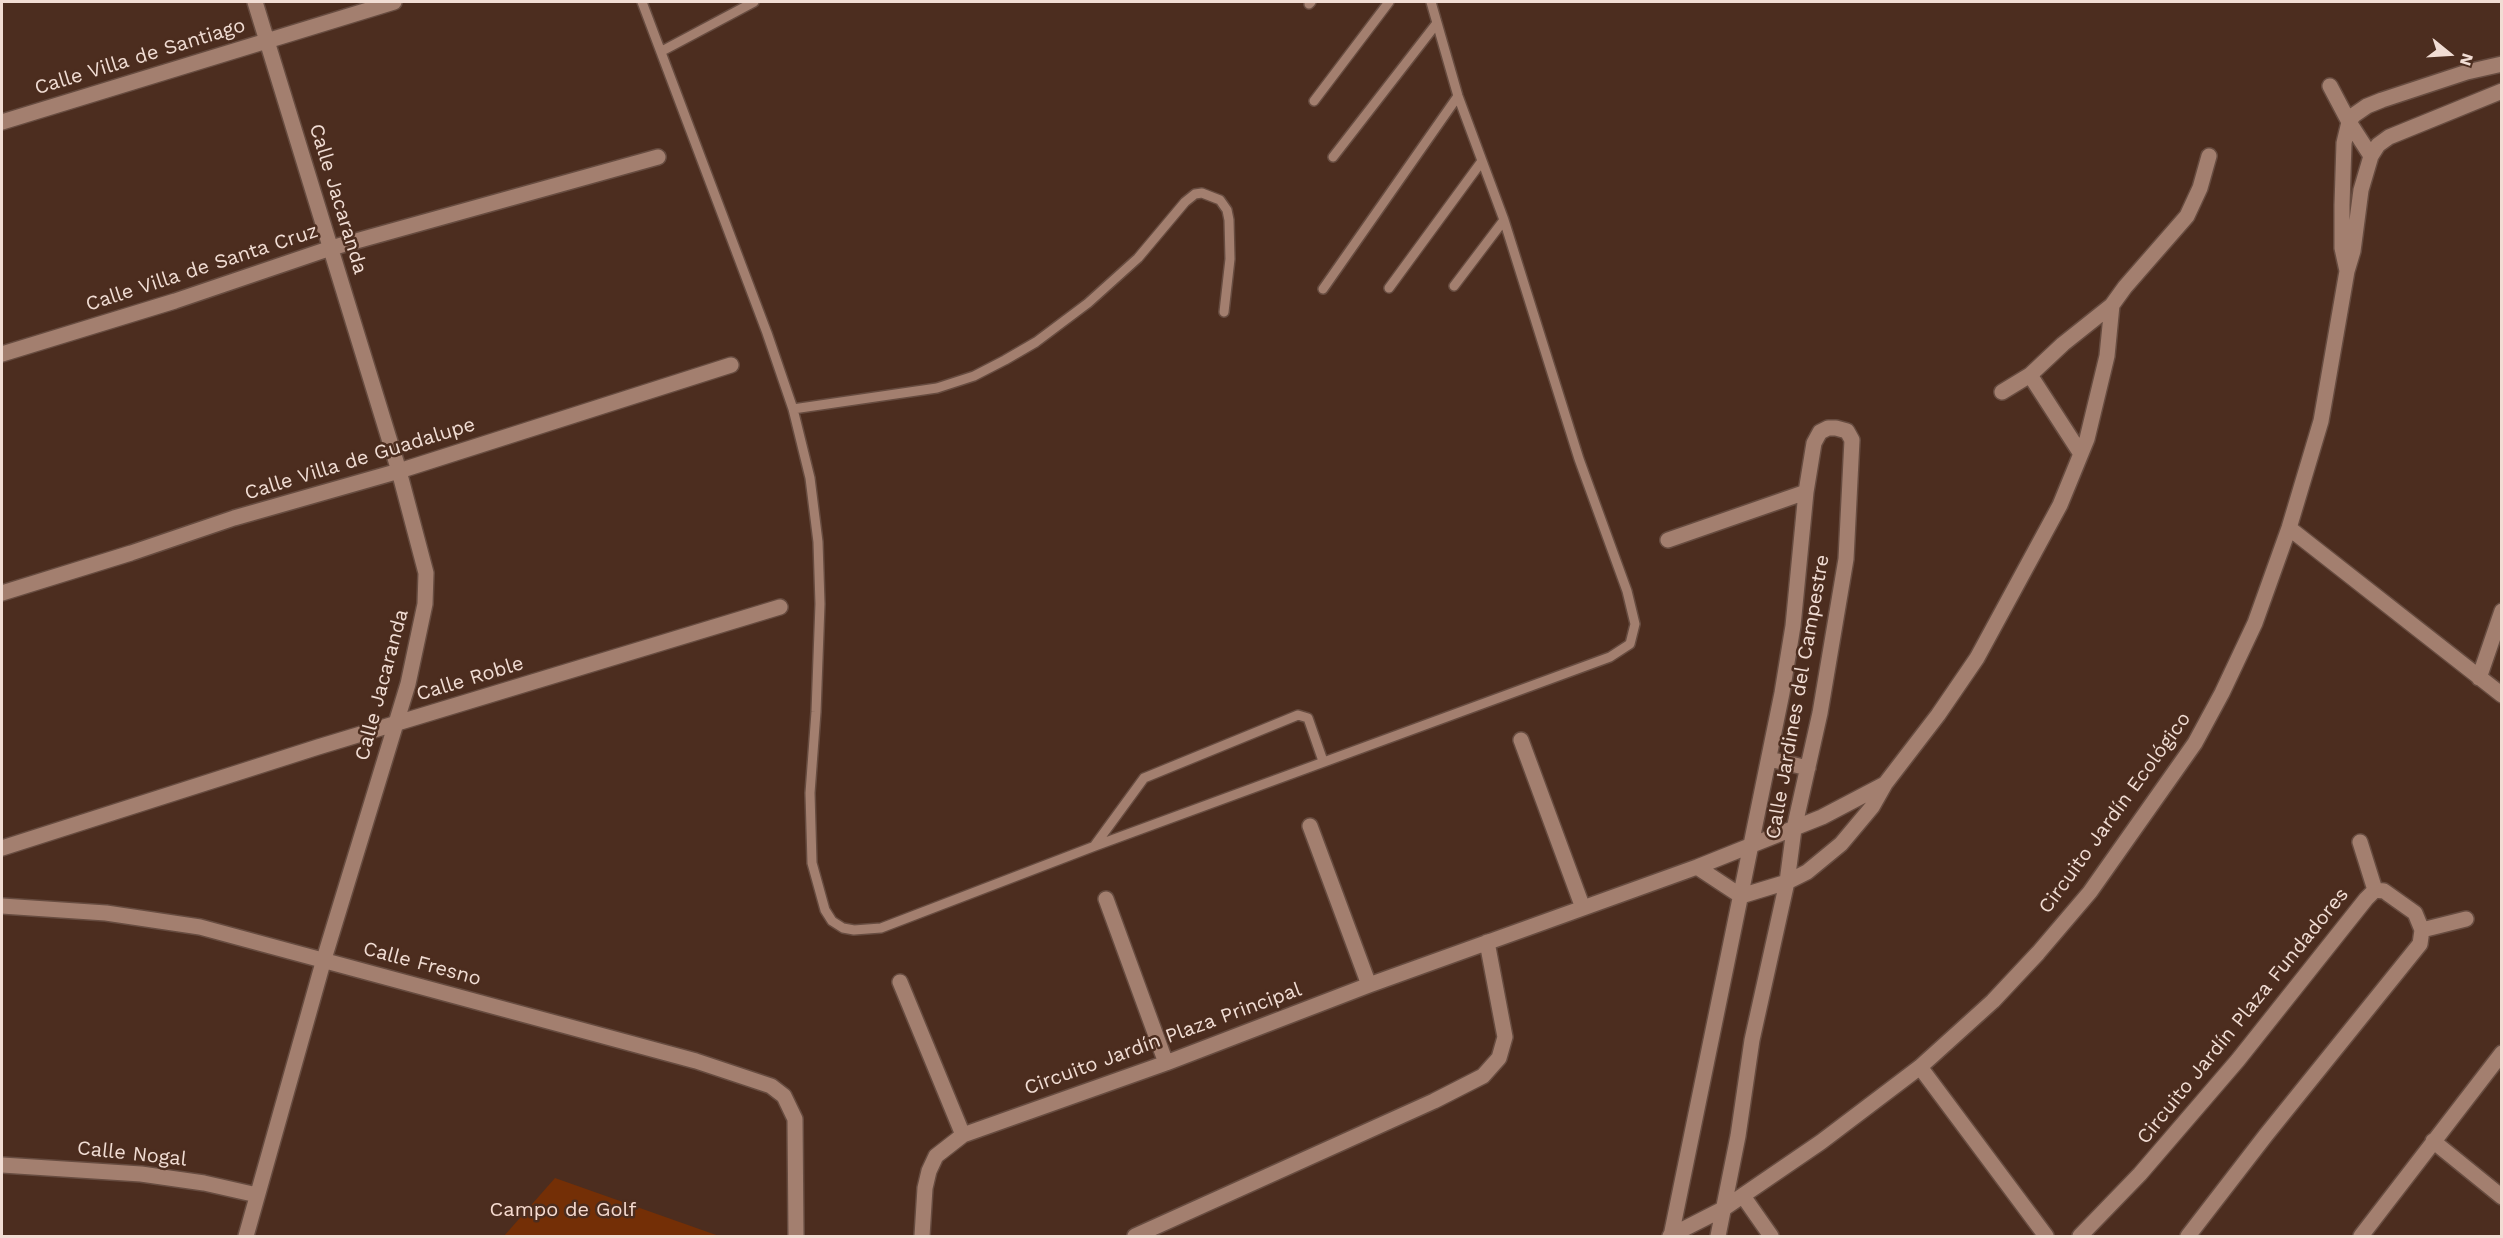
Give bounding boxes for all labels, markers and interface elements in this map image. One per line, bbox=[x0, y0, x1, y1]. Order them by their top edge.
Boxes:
street label: Calle Villa de Santiago bbox=[32, 14, 248, 100]
north arrow bbox=[2419, 24, 2479, 84]
text: N bbox=[2456, 51, 2477, 68]
street label: Calle Jacaranda bbox=[304, 121, 372, 277]
street label: Calle Villa de Santa Cruz bbox=[83, 219, 321, 317]
street label: Calle Villa de Guadalupe bbox=[242, 412, 478, 506]
street label: Calle Jardines del Campestre bbox=[1761, 553, 1835, 841]
street label: Calle Jacaranda bbox=[350, 607, 414, 763]
street label: Calle Roble bbox=[414, 651, 526, 707]
street label: Circuito Jardín Ecológico bbox=[2034, 708, 2196, 918]
street label: Circuito Jardín Plaza Fundadores bbox=[2132, 883, 2354, 1149]
street label: Calle Fresno bbox=[360, 937, 484, 991]
street label: Circuito Jardín Plaza Principal bbox=[1021, 978, 1305, 1100]
street label: Calle Nogal bbox=[76, 1136, 188, 1172]
park label: Campo de Golf bbox=[490, 1198, 636, 1222]

